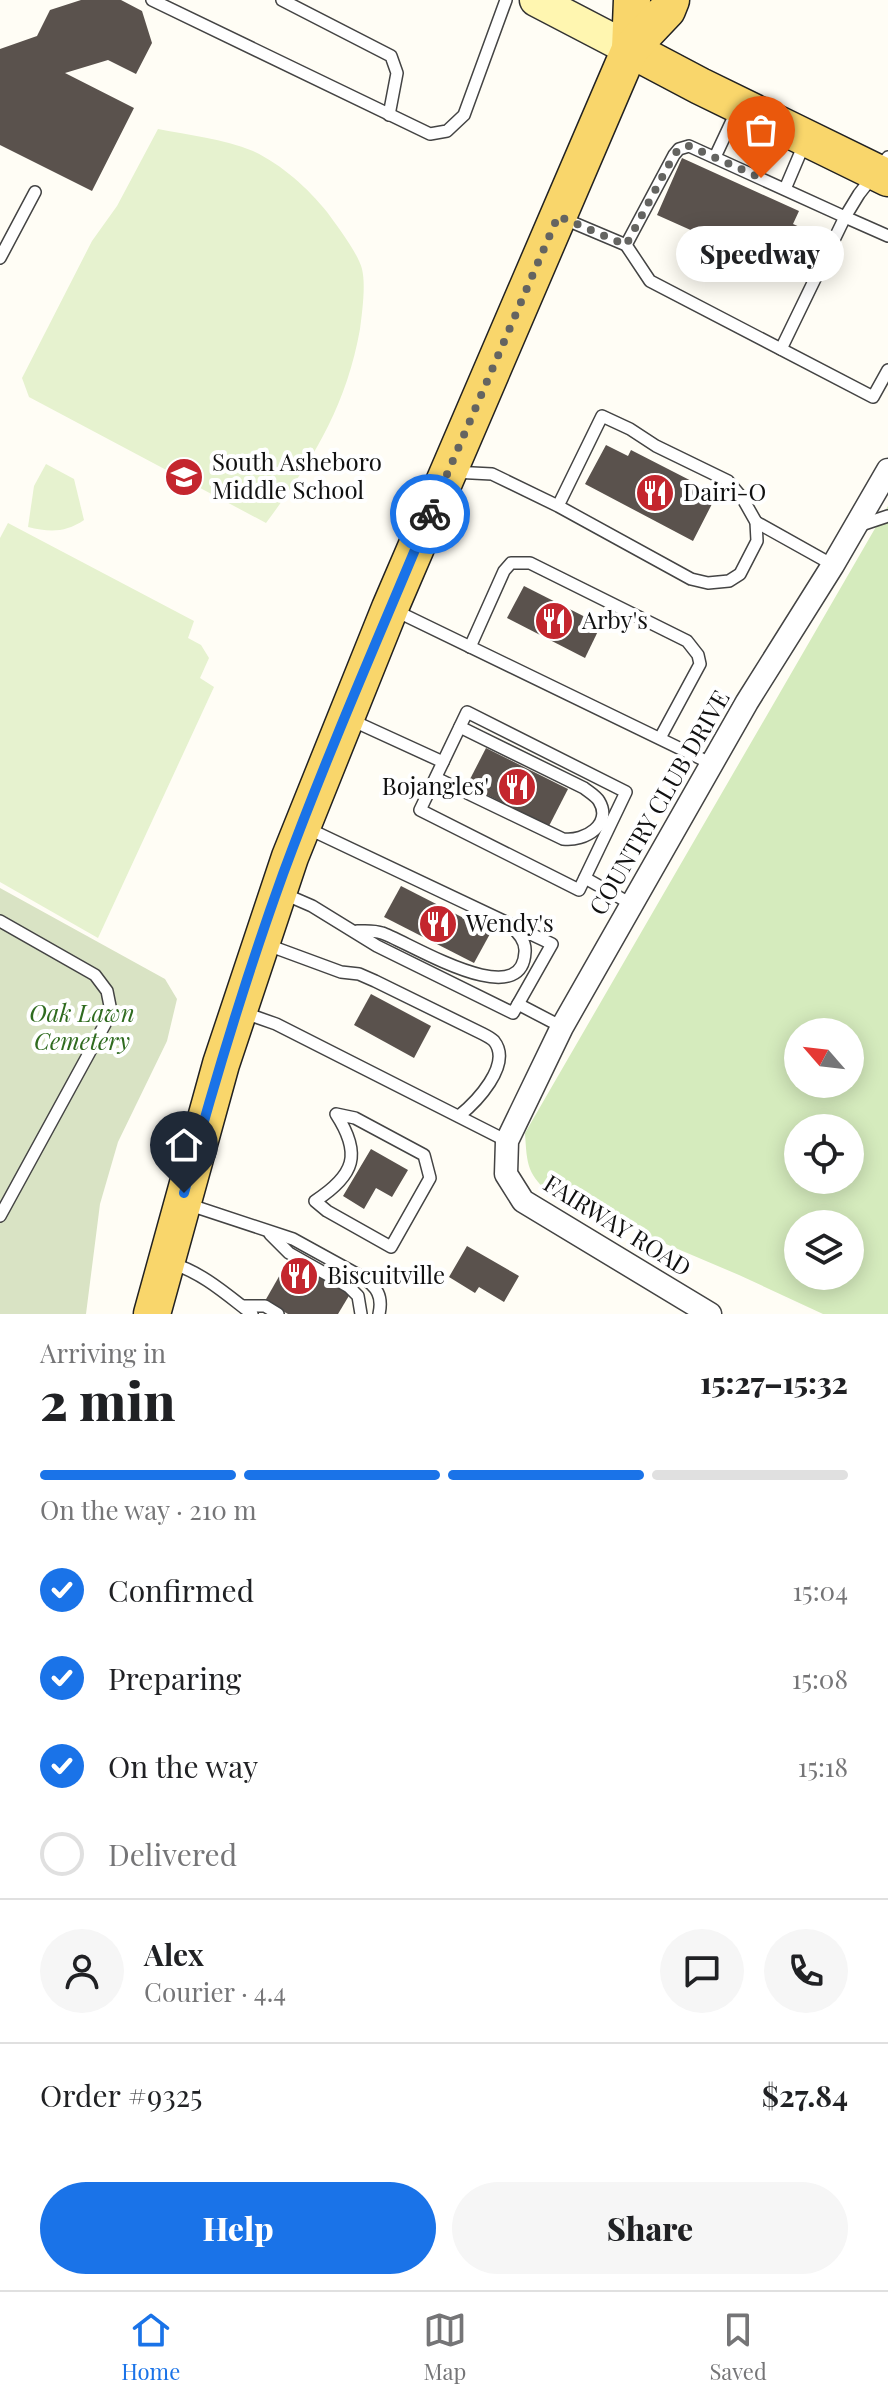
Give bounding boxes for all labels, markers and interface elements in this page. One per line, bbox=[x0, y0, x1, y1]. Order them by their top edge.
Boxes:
pin bbox=[727, 96, 795, 178]
icon: bag bbox=[739, 108, 783, 152]
callout: Speedway bbox=[677, 226, 845, 282]
text: Speedway bbox=[700, 236, 820, 271]
place label: South Asheboro Middle School bbox=[212, 445, 382, 505]
school or university icon: South Asheboro Middle School bbox=[163, 456, 205, 498]
restaurant icon: Dairi-O bbox=[634, 472, 676, 514]
courier bbox=[390, 474, 470, 554]
place label: Dairi-O bbox=[683, 475, 766, 507]
icon: bike bbox=[408, 492, 452, 536]
restaurant icon: Arby's bbox=[533, 600, 575, 642]
place label: Arby's bbox=[581, 603, 648, 635]
street label: COUNTRY CLUB DRIVE bbox=[581, 684, 736, 920]
restaurant icon: Bojangles' bbox=[496, 766, 538, 808]
place label: Bojangles' bbox=[382, 769, 489, 801]
restaurant icon: Wendy's bbox=[417, 903, 459, 945]
place label: Wendy's bbox=[465, 906, 554, 938]
park label: Oak Lawn Cemetery bbox=[29, 996, 135, 1056]
north arrow bbox=[784, 1018, 864, 1098]
map controls bbox=[784, 1018, 864, 1290]
pin bbox=[150, 1111, 218, 1193]
button: locate bbox=[784, 1114, 864, 1194]
icon: home bbox=[162, 1123, 206, 1167]
street label: FAIRWAY ROAD bbox=[538, 1166, 698, 1282]
button: layers bbox=[784, 1210, 864, 1290]
restaurant icon: Biscuitville bbox=[278, 1255, 320, 1297]
place label: Biscuitville bbox=[327, 1258, 445, 1290]
text: Arriving in bbox=[40, 1335, 166, 1370]
text: 15:27–15:32 bbox=[700, 1362, 848, 1402]
text: 2 min bbox=[40, 1365, 175, 1434]
text: On the way · 210 m bbox=[40, 1492, 257, 1527]
icon: check bbox=[40, 1568, 84, 1612]
text: Confirmed bbox=[108, 1570, 254, 1610]
text: 15:04 bbox=[793, 1573, 848, 1608]
icon: check bbox=[40, 1656, 84, 1700]
text: Preparing bbox=[108, 1658, 241, 1698]
text: 15:08 bbox=[792, 1661, 848, 1696]
icon: check bbox=[40, 1744, 84, 1788]
text: On the way bbox=[108, 1746, 258, 1786]
text: 15:18 bbox=[798, 1749, 848, 1784]
text: Delivered bbox=[108, 1834, 237, 1874]
button: person bbox=[40, 1929, 124, 2013]
button: chat bbox=[660, 1929, 744, 2013]
button: phone bbox=[764, 1929, 848, 2013]
text: Alex bbox=[144, 1934, 204, 1974]
text: Courier · 4.4 bbox=[144, 1974, 286, 2009]
text: Order #9325 bbox=[40, 2075, 203, 2115]
text: $27.84 bbox=[762, 2075, 848, 2115]
button: Help bbox=[40, 2182, 436, 2274]
button: Share bbox=[452, 2182, 848, 2274]
tab: Home bbox=[121, 2308, 180, 2386]
tab: Map bbox=[423, 2308, 467, 2386]
tab: Saved bbox=[709, 2308, 767, 2386]

